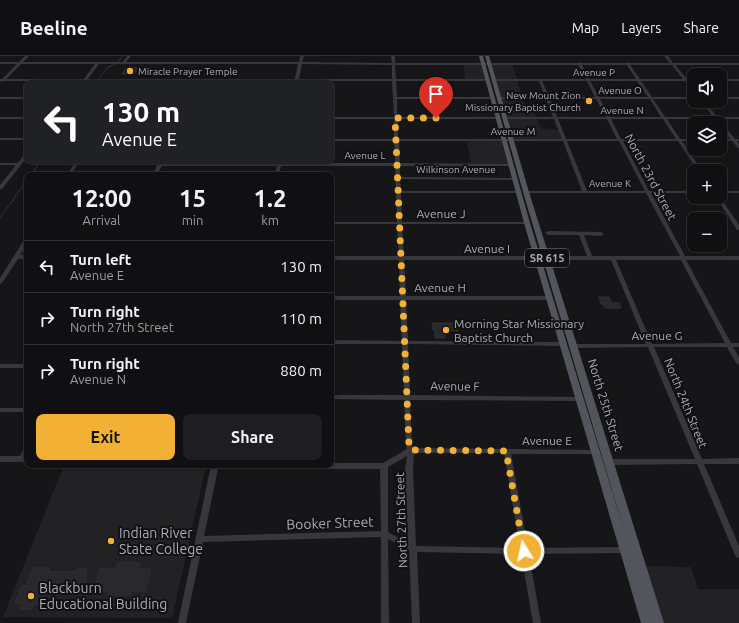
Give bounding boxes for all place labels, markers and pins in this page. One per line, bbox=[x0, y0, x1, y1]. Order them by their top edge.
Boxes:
marker: Miracle Prayer Temple bbox=[125, 66, 135, 76]
place label: Miracle Prayer Temple bbox=[138, 66, 238, 77]
pin bbox=[419, 77, 453, 118]
place label: New Mount Zion Missionary Baptist Church bbox=[465, 90, 581, 113]
marker: New Mount Zion Missionary Baptist Church bbox=[584, 96, 594, 106]
place label: Morning Star Missionary Baptist Church bbox=[454, 317, 584, 344]
marker: Morning Star Missionary Baptist Church bbox=[441, 325, 451, 335]
place label: Indian River State College bbox=[119, 525, 203, 557]
marker: Indian River State College bbox=[106, 536, 116, 546]
place label: Blackburn Educational Building bbox=[39, 580, 167, 612]
marker: Blackburn Educational Building bbox=[26, 591, 36, 601]

